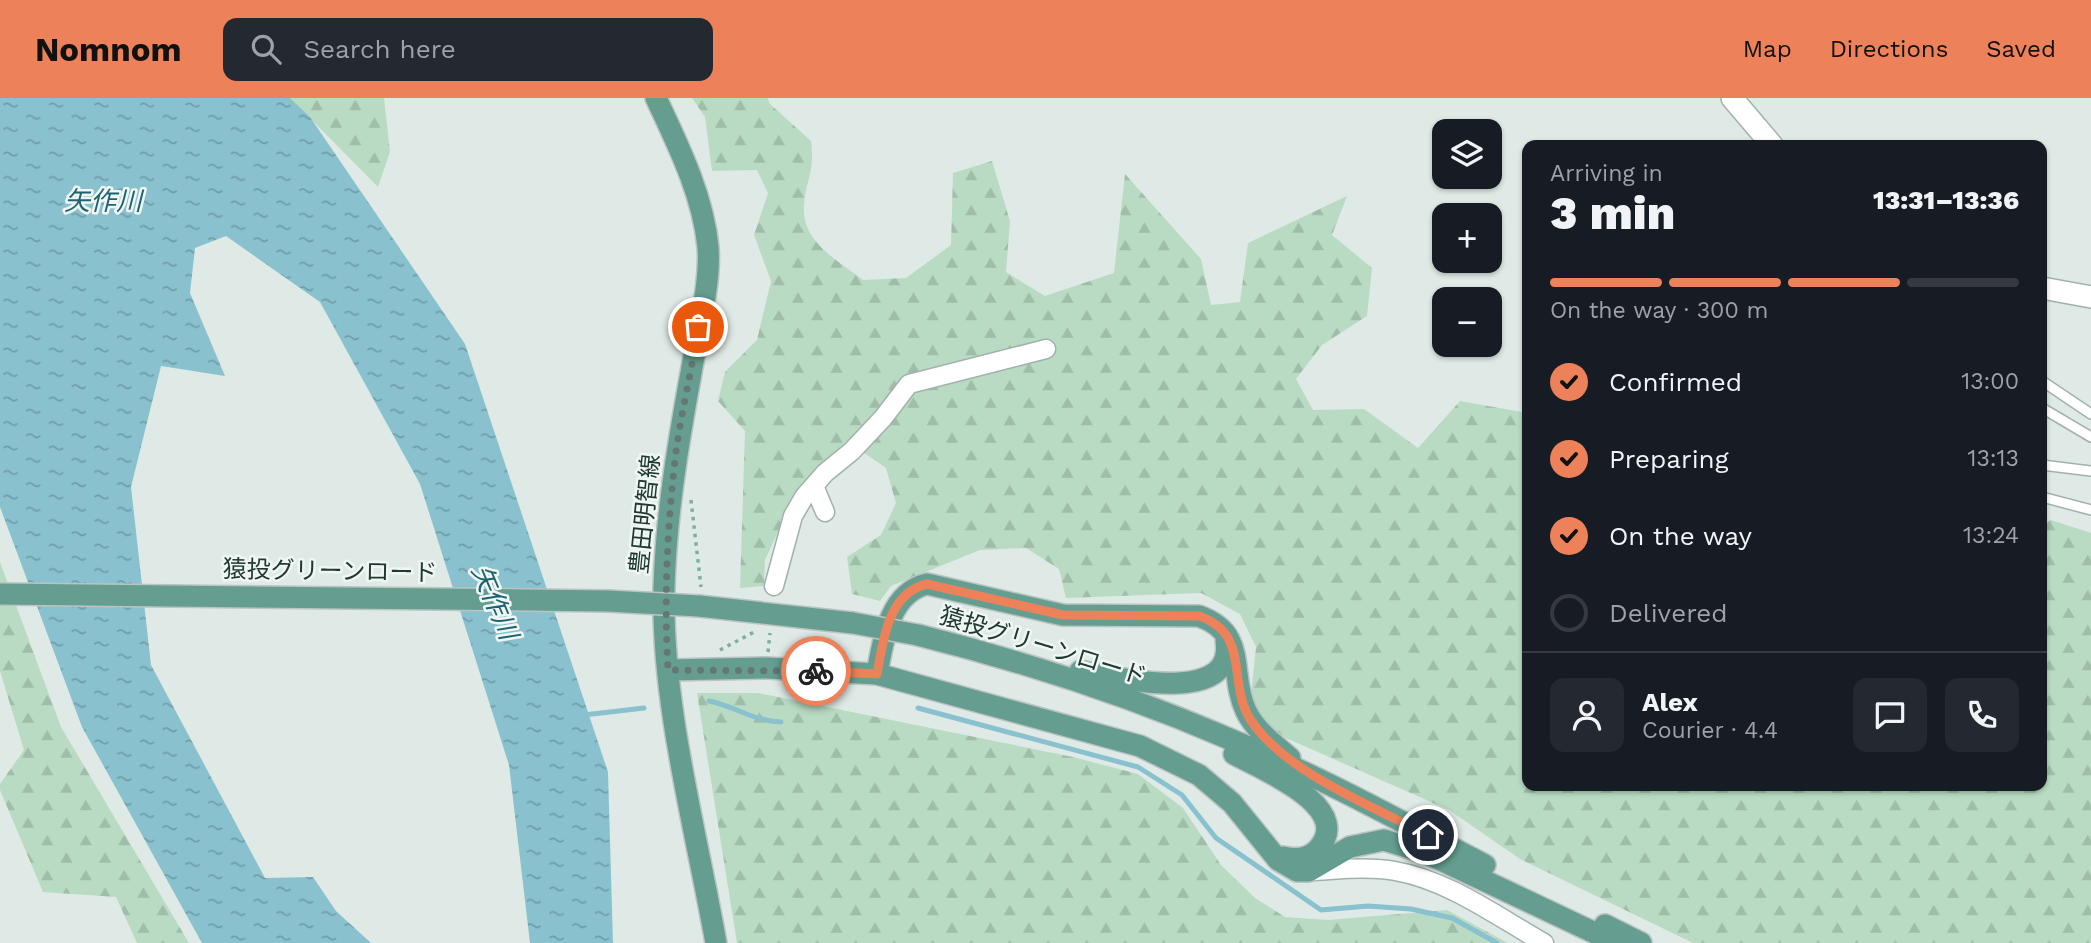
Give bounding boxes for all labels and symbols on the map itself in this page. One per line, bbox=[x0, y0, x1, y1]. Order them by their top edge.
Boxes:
water label: 矢作川 bbox=[64, 186, 145, 216]
pin bbox=[668, 297, 728, 357]
street label: 豊田明智線 bbox=[625, 453, 665, 575]
street label: 猿投グリーンロード bbox=[222, 555, 438, 587]
water label: 矢作川 bbox=[466, 560, 525, 647]
street label: 猿投グリーンロード bbox=[936, 601, 1150, 691]
courier bbox=[781, 636, 851, 706]
pin bbox=[1398, 805, 1458, 865]

